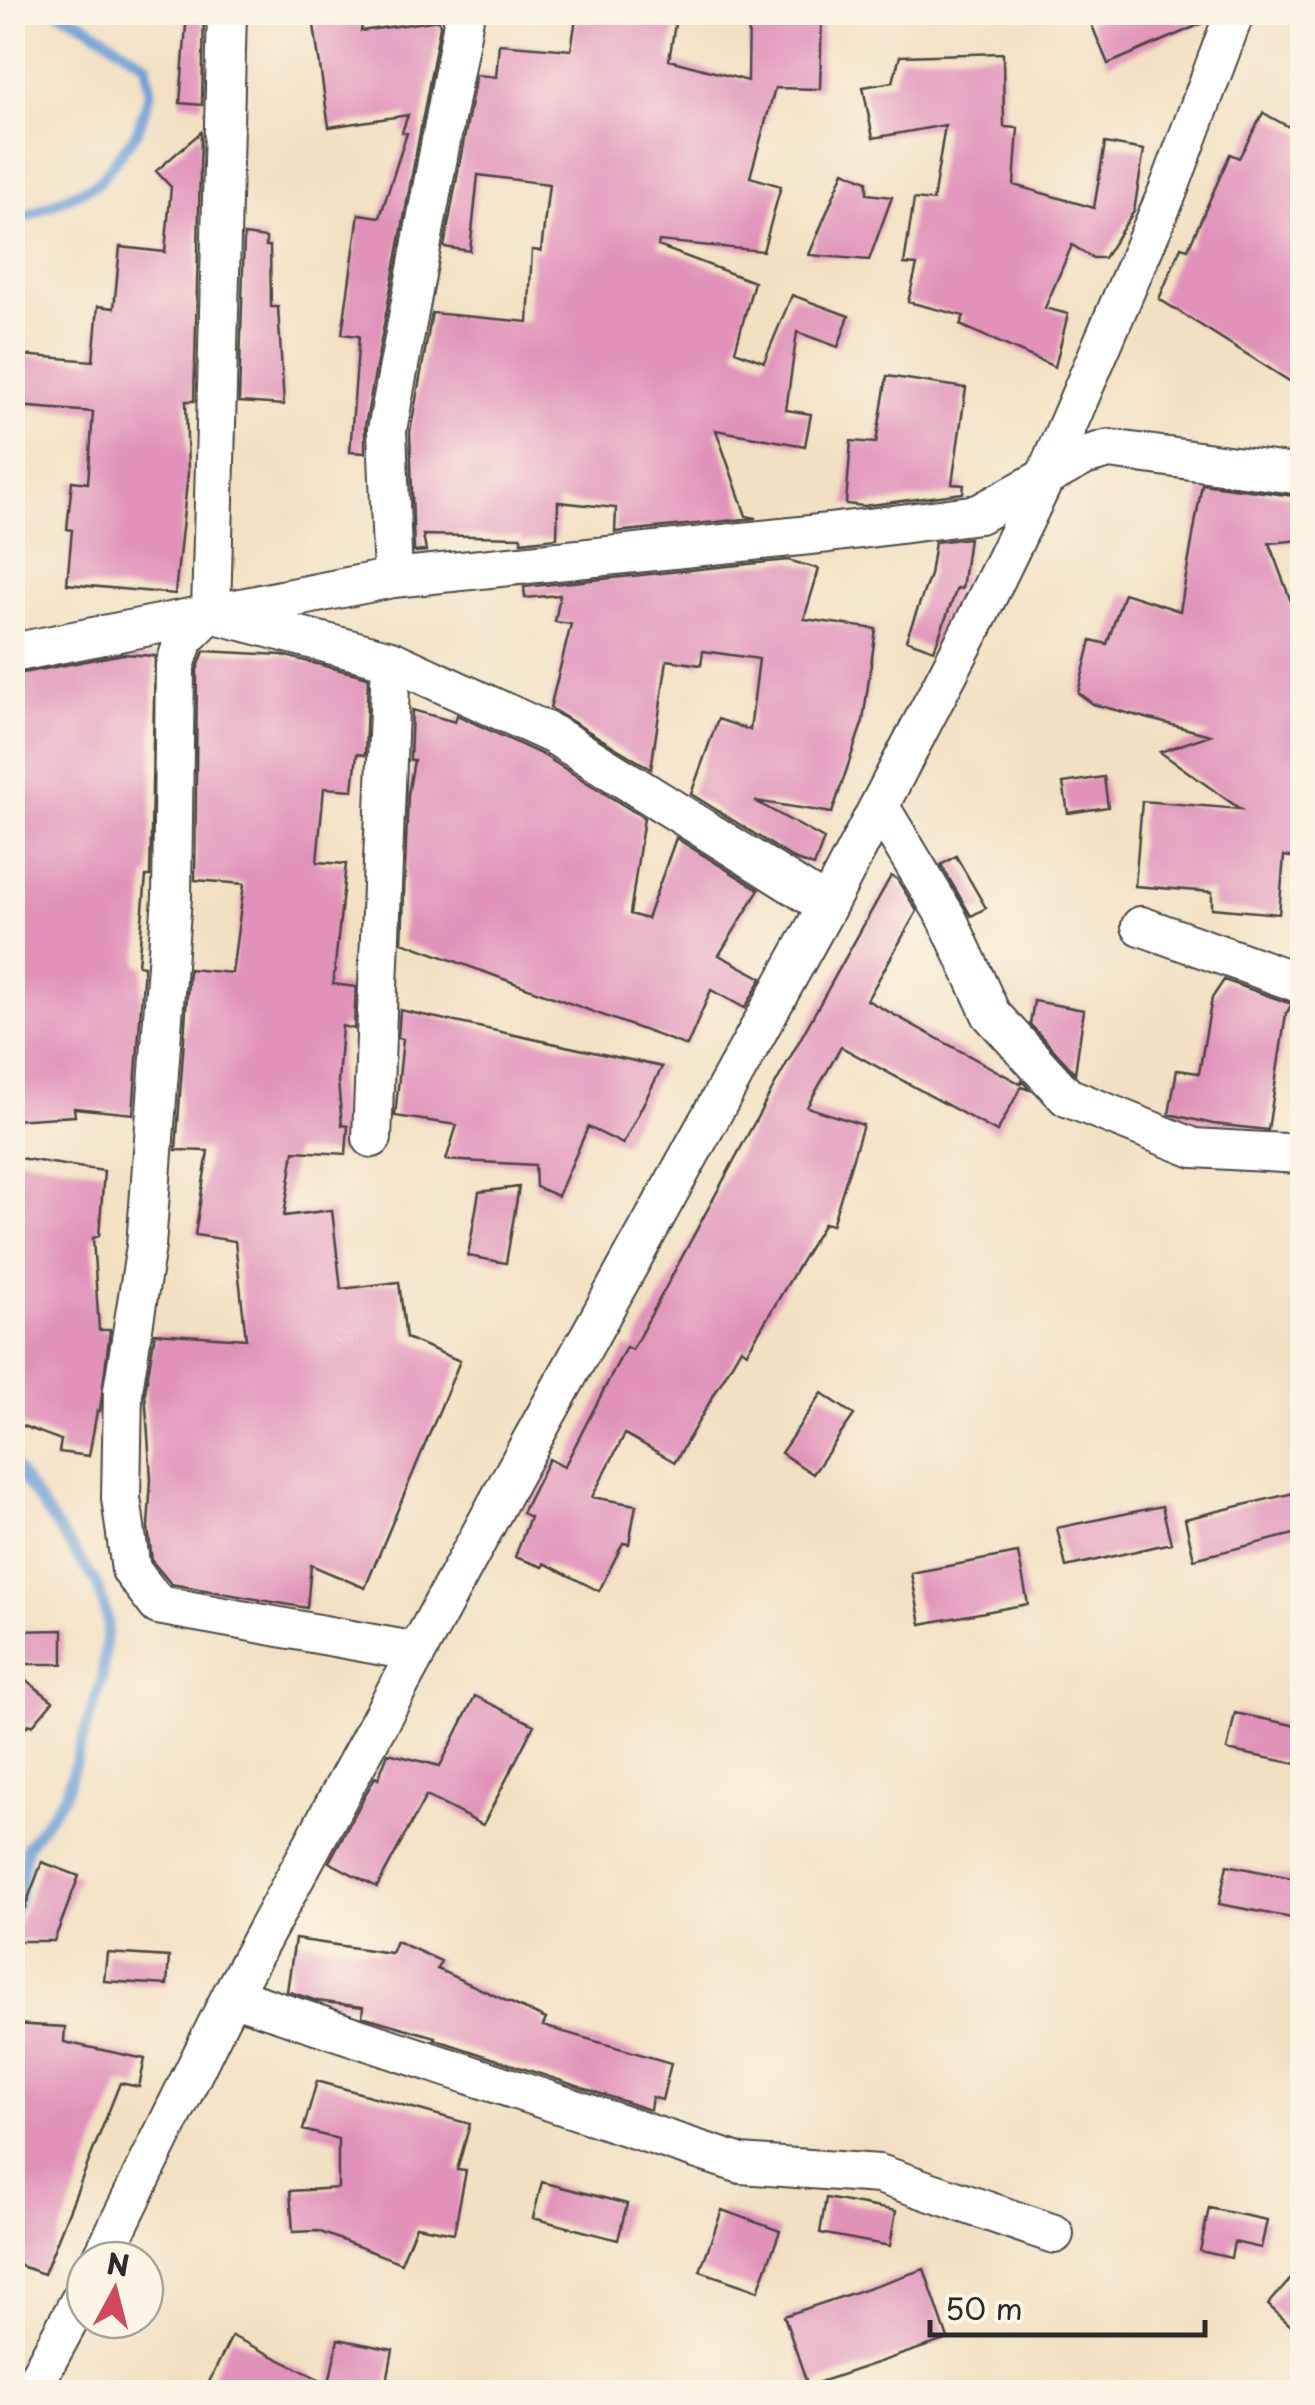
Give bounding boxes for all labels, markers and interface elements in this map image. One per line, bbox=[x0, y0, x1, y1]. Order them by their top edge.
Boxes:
north arrow bbox=[65, 2240, 165, 2340]
text: N bbox=[105, 2241, 132, 2286]
scale bar bbox=[930, 2275, 1205, 2337]
text: 50 m bbox=[945, 2285, 1023, 2330]

